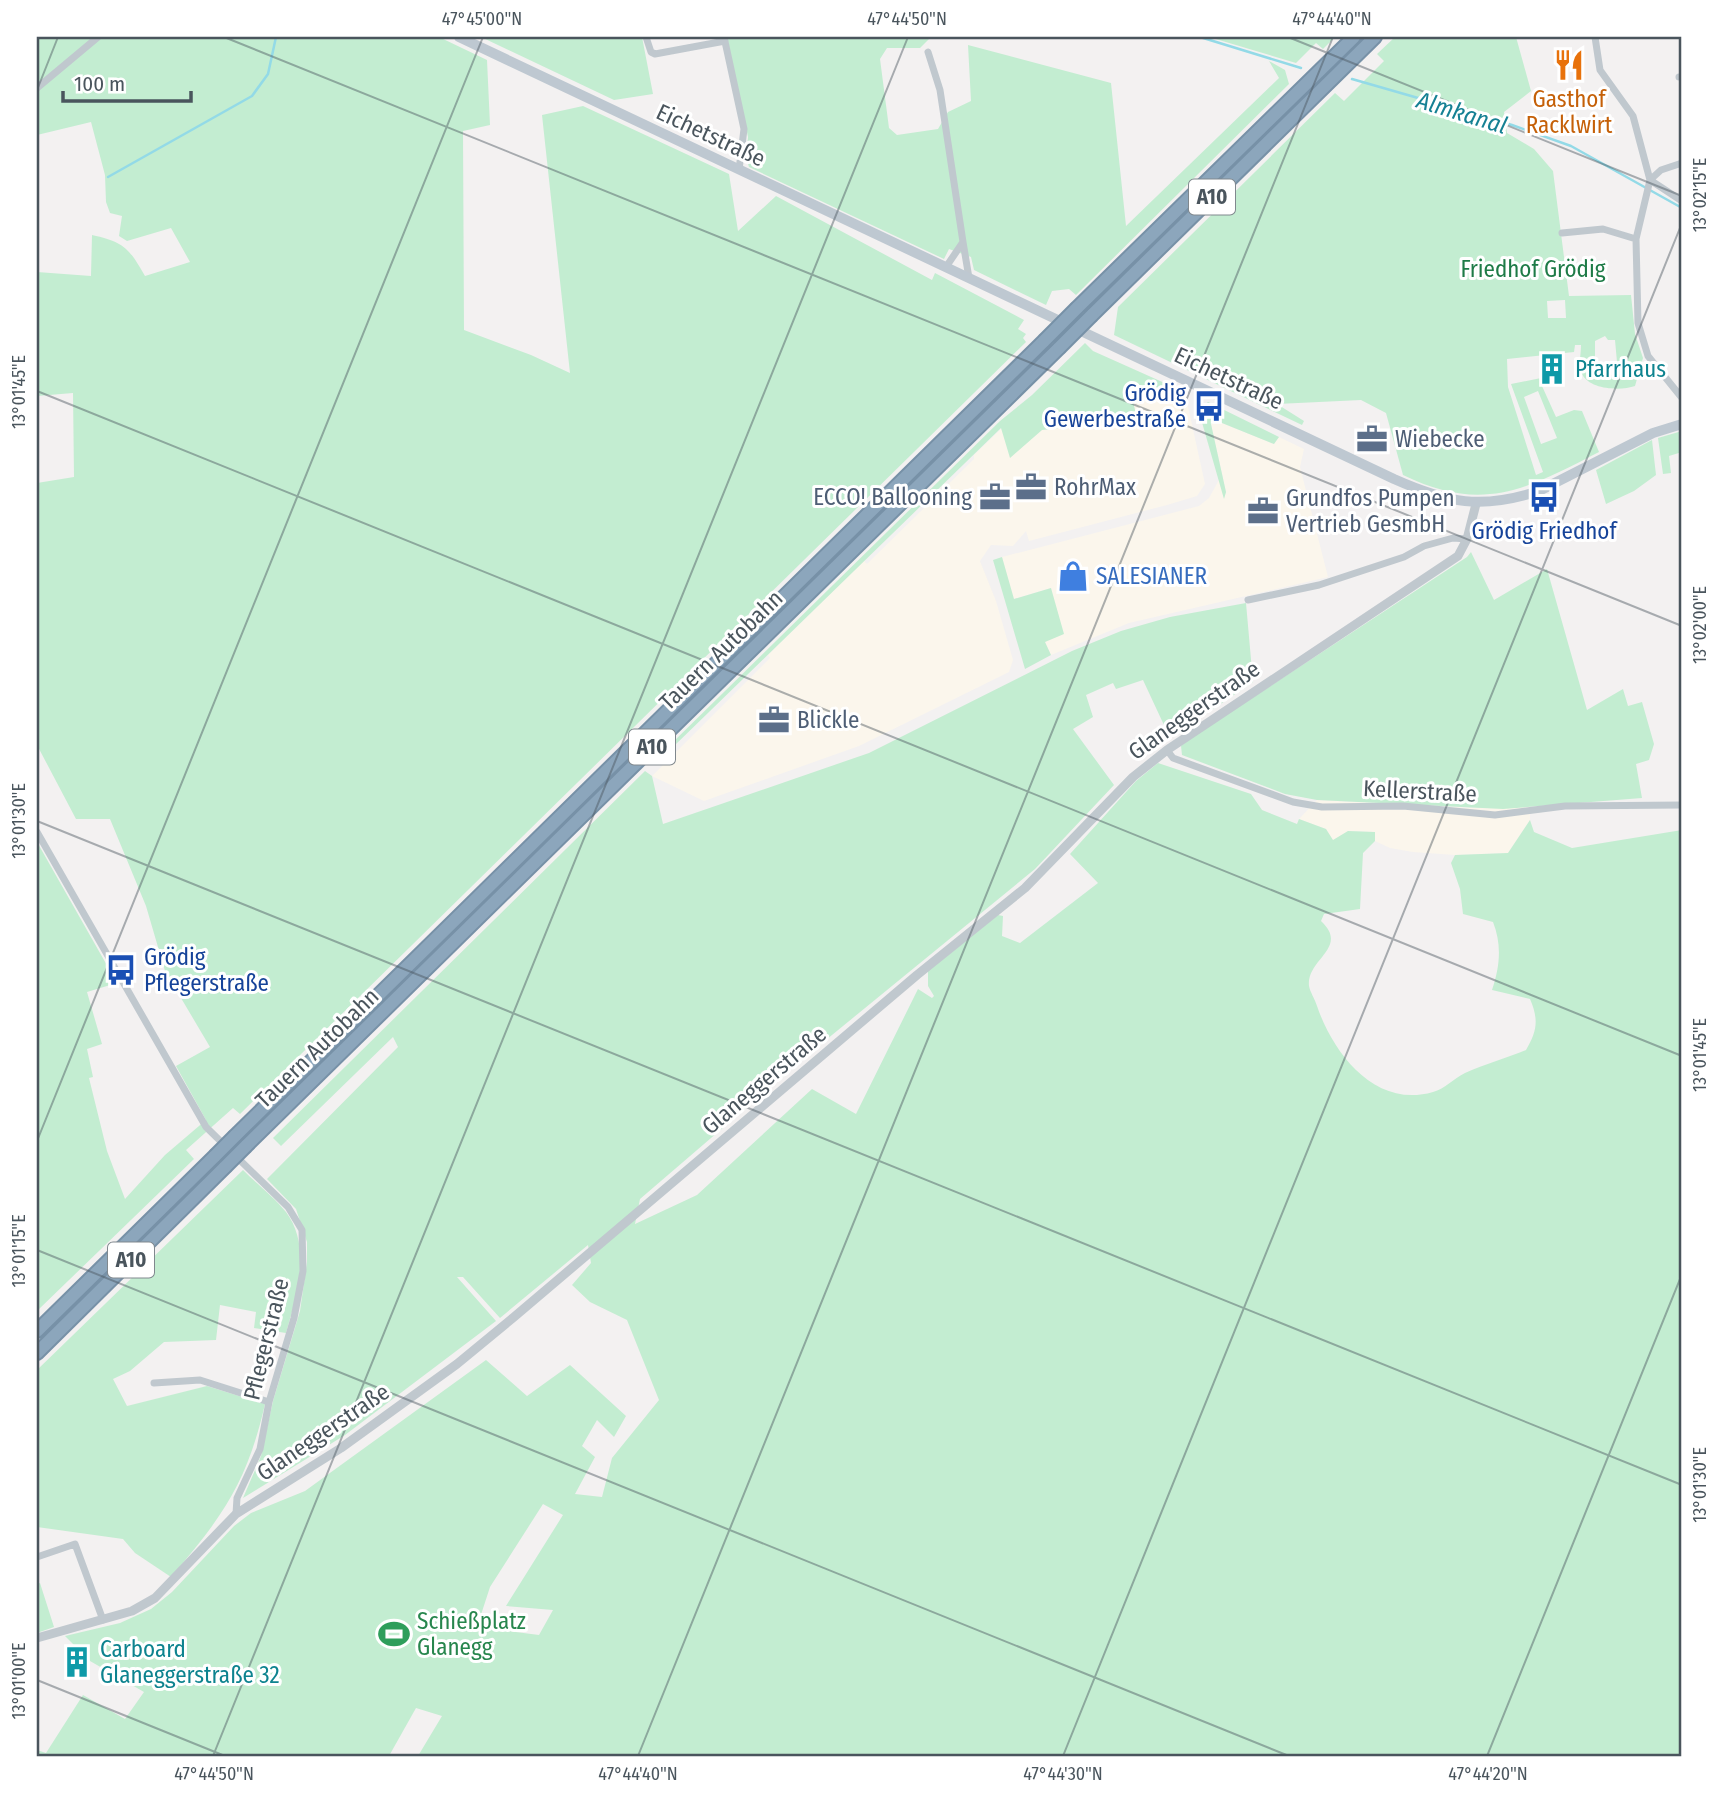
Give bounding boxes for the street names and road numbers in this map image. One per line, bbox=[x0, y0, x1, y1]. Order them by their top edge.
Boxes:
street label: Eichetstraße bbox=[652, 98, 770, 172]
road number: A10 bbox=[1189, 180, 1235, 214]
street label: Eichetstraße bbox=[1170, 341, 1288, 415]
street label: Tauern Autobahn bbox=[653, 584, 789, 716]
street label: Glaneggerstraße bbox=[1123, 654, 1265, 766]
road number: A10 bbox=[629, 730, 675, 764]
street label: Kellerstraße bbox=[1362, 774, 1478, 808]
street label: Tauern Autobahn bbox=[249, 982, 385, 1114]
street label: Glaneggerstraße bbox=[696, 1020, 832, 1140]
road number: A10 bbox=[108, 1242, 154, 1278]
street label: Pflegerstraße bbox=[237, 1275, 295, 1403]
street label: Glaneggerstraße bbox=[251, 1377, 395, 1487]

